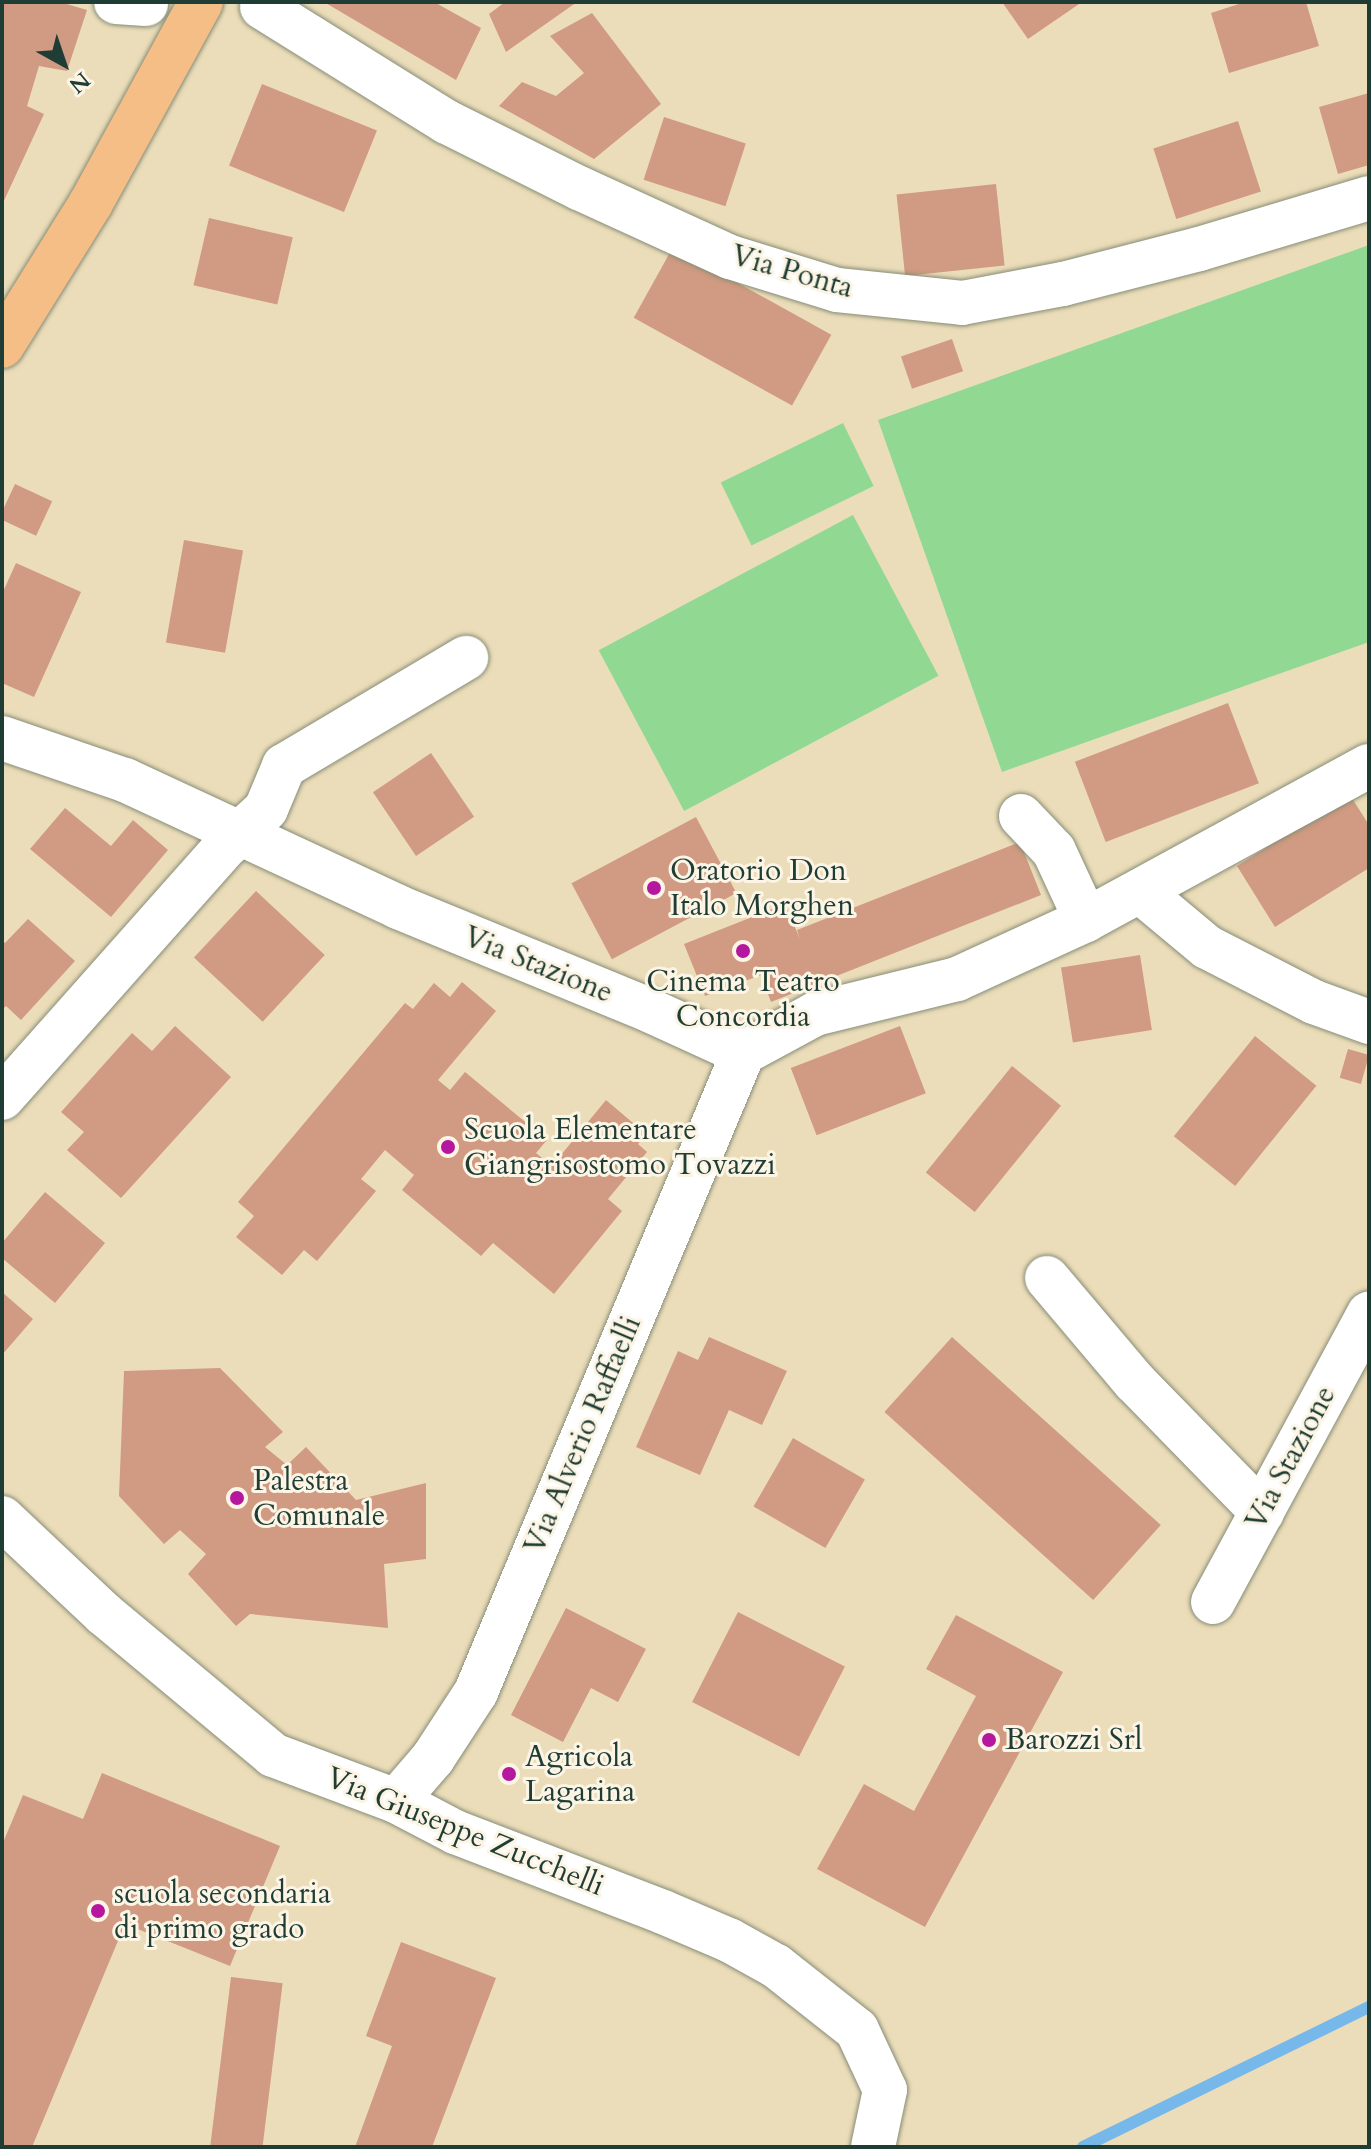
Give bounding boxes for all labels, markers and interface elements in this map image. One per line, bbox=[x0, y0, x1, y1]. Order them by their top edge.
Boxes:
north arrow bbox=[24, 24, 104, 104]
text: N bbox=[62, 65, 96, 100]
street label: Via Ponta bbox=[727, 237, 857, 307]
place label: Oratorio Don Italo Morghen bbox=[670, 853, 854, 924]
marker: Oratorio Don Italo Morghen bbox=[645, 879, 663, 897]
street label: Via Stazione bbox=[458, 919, 618, 1011]
marker: Cinema Teatro Concordia bbox=[734, 942, 752, 960]
place label: Cinema Teatro Concordia bbox=[646, 964, 840, 1034]
place label: Scuola Elementare Giangrisostomo Tovazzi bbox=[464, 1112, 776, 1182]
marker: Scuola Elementare Giangrisostomo Tovazzi bbox=[439, 1138, 457, 1156]
street label: Via Alverio Raffaelli bbox=[517, 1311, 649, 1559]
street label: Via Stazione bbox=[1238, 1380, 1344, 1536]
place label: Palestra Comunale bbox=[253, 1463, 385, 1534]
marker: Palestra Comunale bbox=[228, 1489, 246, 1507]
place label: Barozzi Srl bbox=[1005, 1722, 1142, 1758]
marker: Barozzi Srl bbox=[980, 1731, 998, 1749]
place label: Agricola Lagarina bbox=[525, 1739, 635, 1810]
street label: Via Giuseppe Zucchelli bbox=[321, 1760, 609, 1904]
marker: Agricola Lagarina bbox=[500, 1765, 518, 1783]
place label: scuola secondaria di primo grado bbox=[114, 1876, 331, 1946]
marker: scuola secondaria di primo grado bbox=[89, 1902, 107, 1920]

